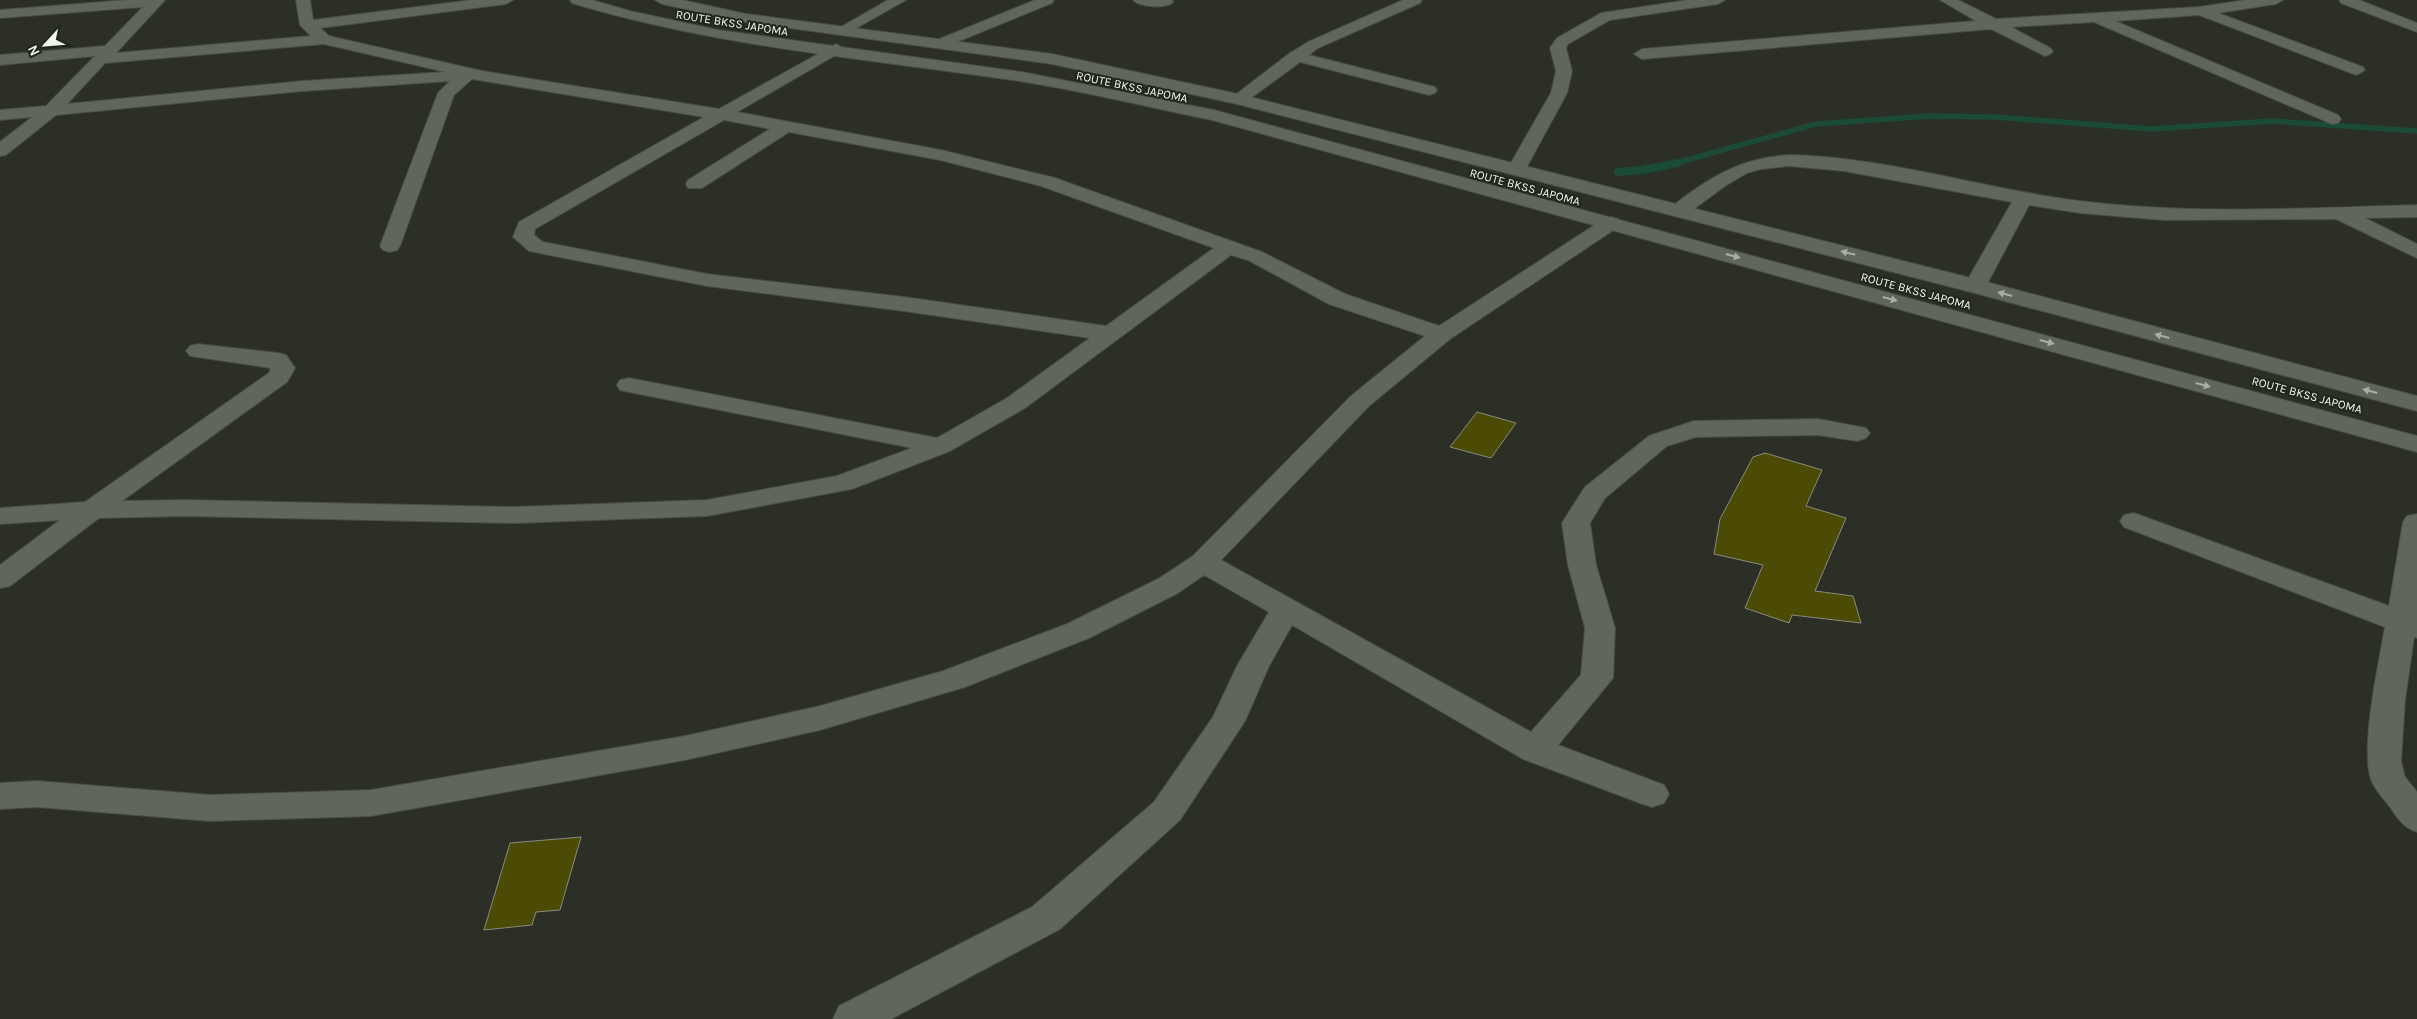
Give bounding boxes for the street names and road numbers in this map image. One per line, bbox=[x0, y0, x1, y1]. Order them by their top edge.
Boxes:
street label: ROUTE BKSS JAPOMA bbox=[675, 7, 789, 39]
street label: ROUTE BKSS JAPOMA bbox=[1075, 68, 1189, 106]
street label: ROUTE BKSS JAPOMA bbox=[1468, 166, 1582, 209]
street label: ROUTE BKSS JAPOMA bbox=[1859, 270, 1973, 313]
street label: ROUTE BKSS JAPOMA bbox=[2250, 374, 2364, 417]

